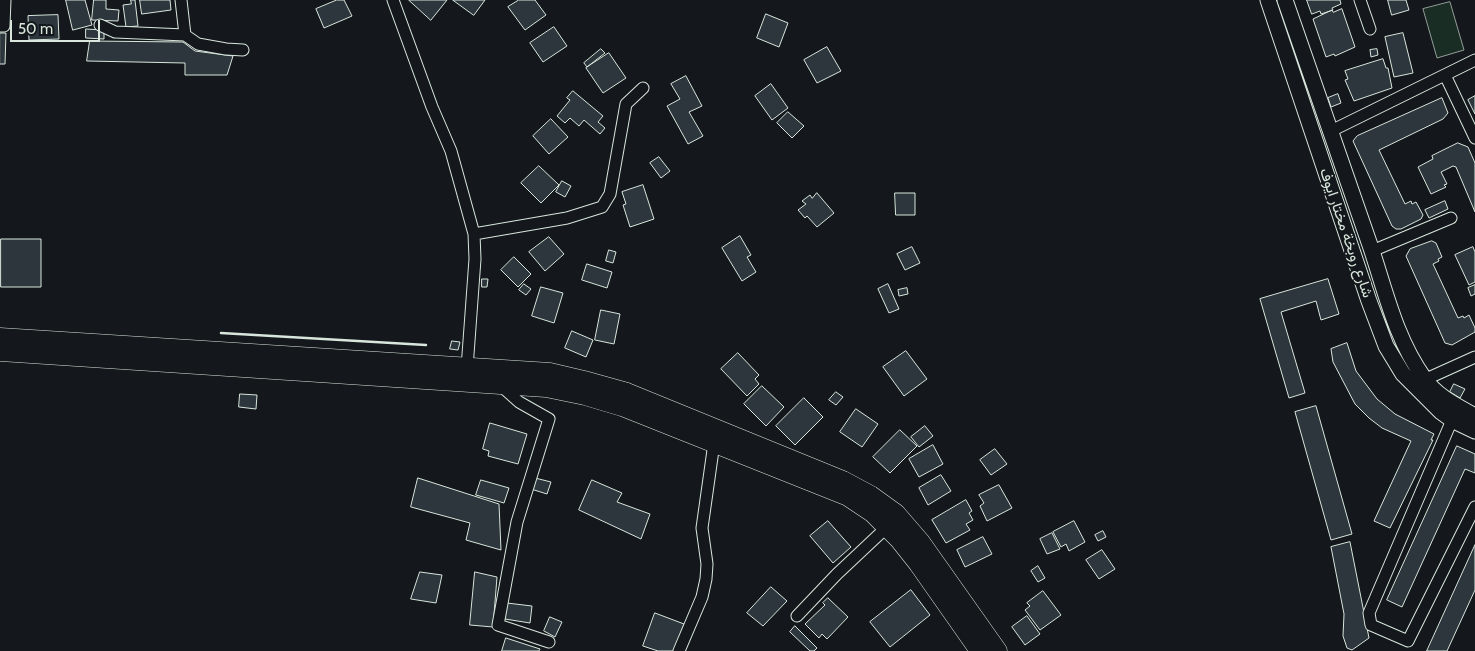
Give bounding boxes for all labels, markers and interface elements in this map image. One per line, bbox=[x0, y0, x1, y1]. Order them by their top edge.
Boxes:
scale bar bbox=[12, 10, 102, 42]
text: 50 m bbox=[18, 20, 53, 38]
street label: شارع روبخة مختار ايوف bbox=[1315, 166, 1377, 300]

